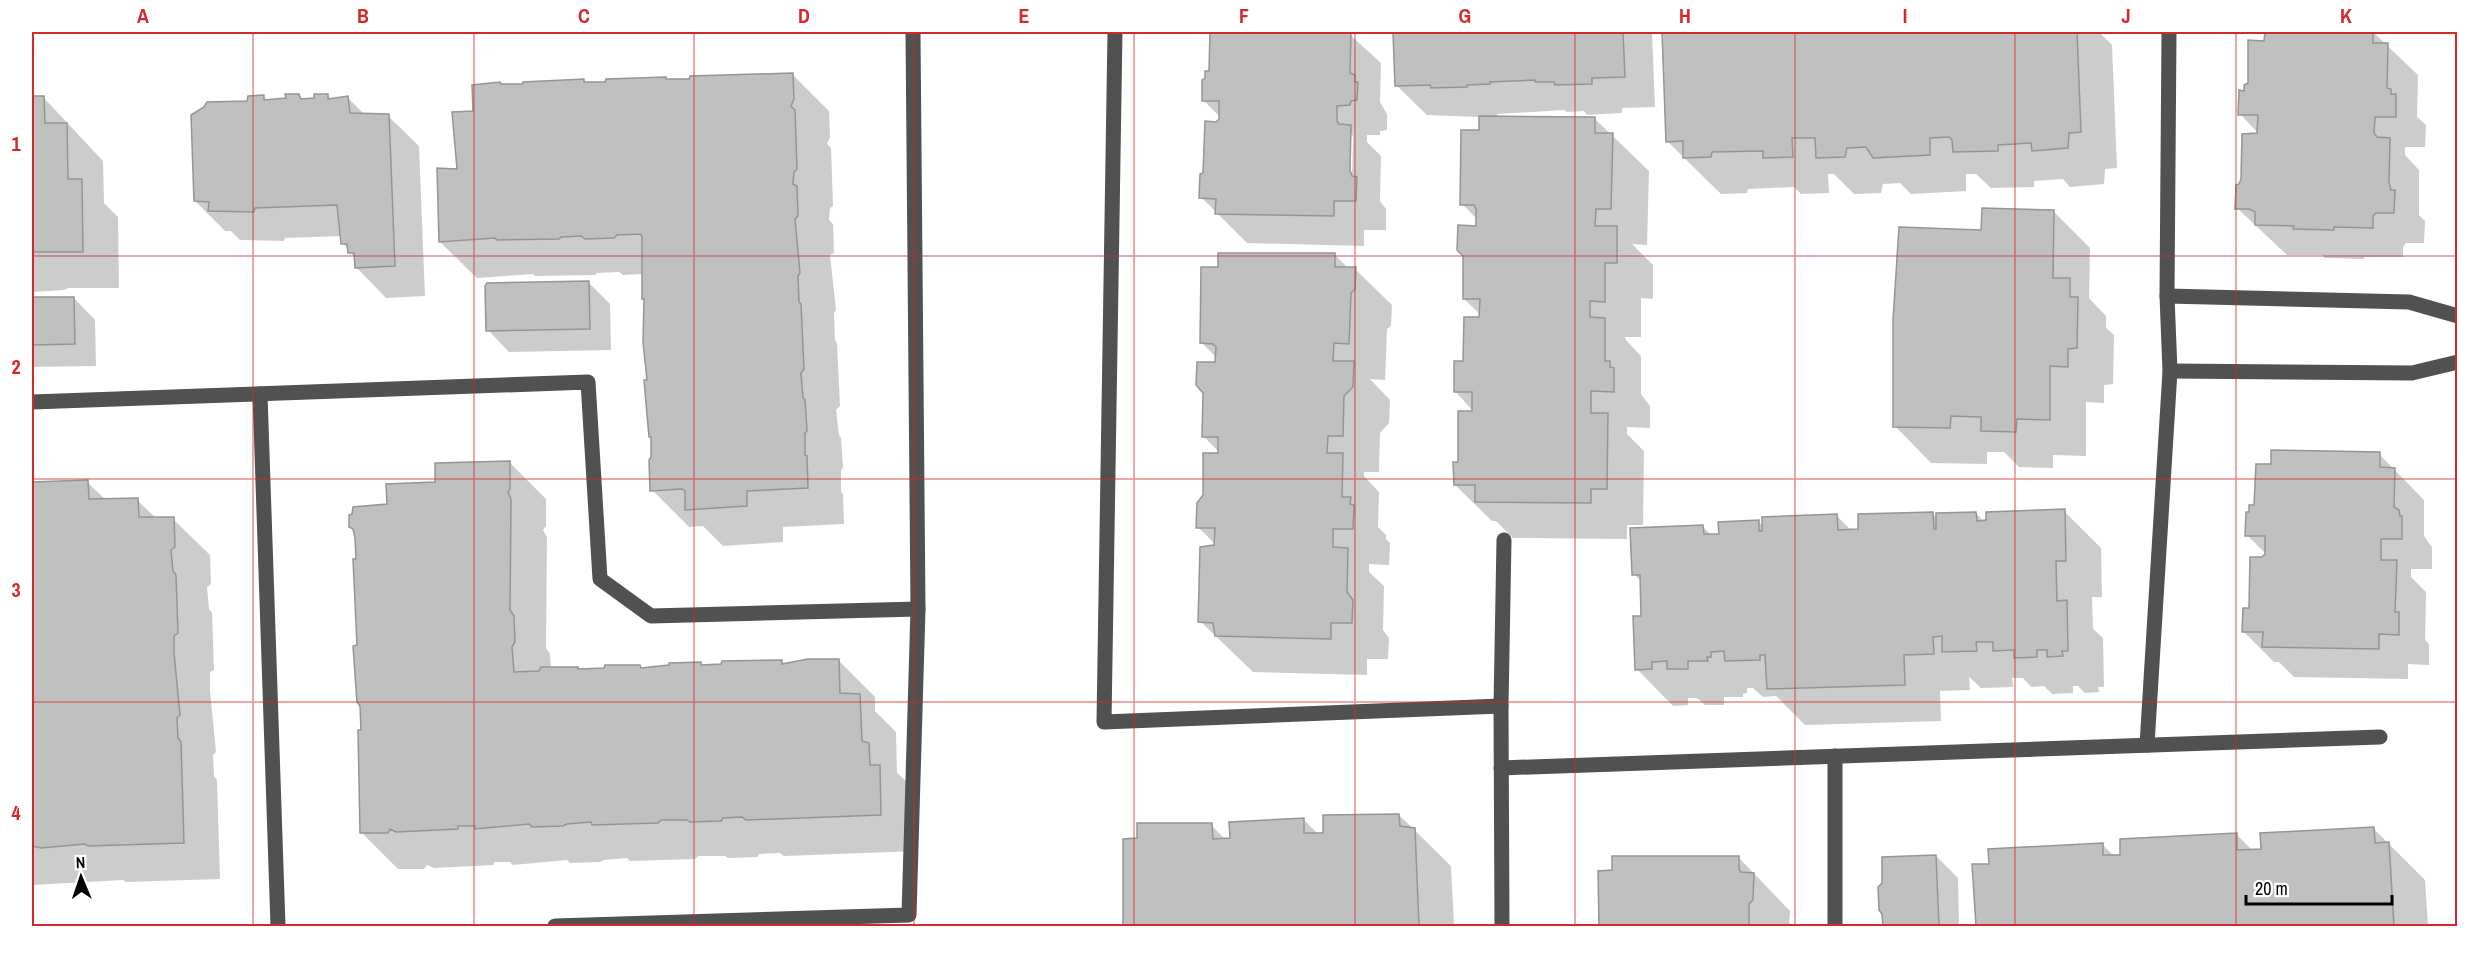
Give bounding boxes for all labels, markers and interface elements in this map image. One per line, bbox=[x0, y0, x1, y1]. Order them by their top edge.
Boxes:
text: A bbox=[137, 2, 149, 29]
text: B bbox=[357, 2, 369, 29]
text: C bbox=[578, 2, 590, 29]
text: D bbox=[798, 2, 810, 29]
text: E bbox=[1019, 2, 1030, 29]
text: F bbox=[1239, 2, 1249, 29]
text: G bbox=[1459, 2, 1471, 29]
text: H bbox=[1679, 2, 1691, 29]
text: I bbox=[1903, 2, 1907, 29]
text: J bbox=[2121, 2, 2131, 29]
text: K bbox=[2340, 2, 2352, 29]
text: 1 bbox=[11, 130, 21, 157]
text: 2 bbox=[11, 353, 21, 380]
text: 3 bbox=[11, 576, 21, 603]
text: 4 bbox=[11, 799, 21, 826]
north arrow bbox=[51, 847, 111, 907]
text: N bbox=[75, 851, 86, 873]
scale bar bbox=[2246, 868, 2392, 906]
text: 20 m bbox=[2255, 876, 2288, 901]

